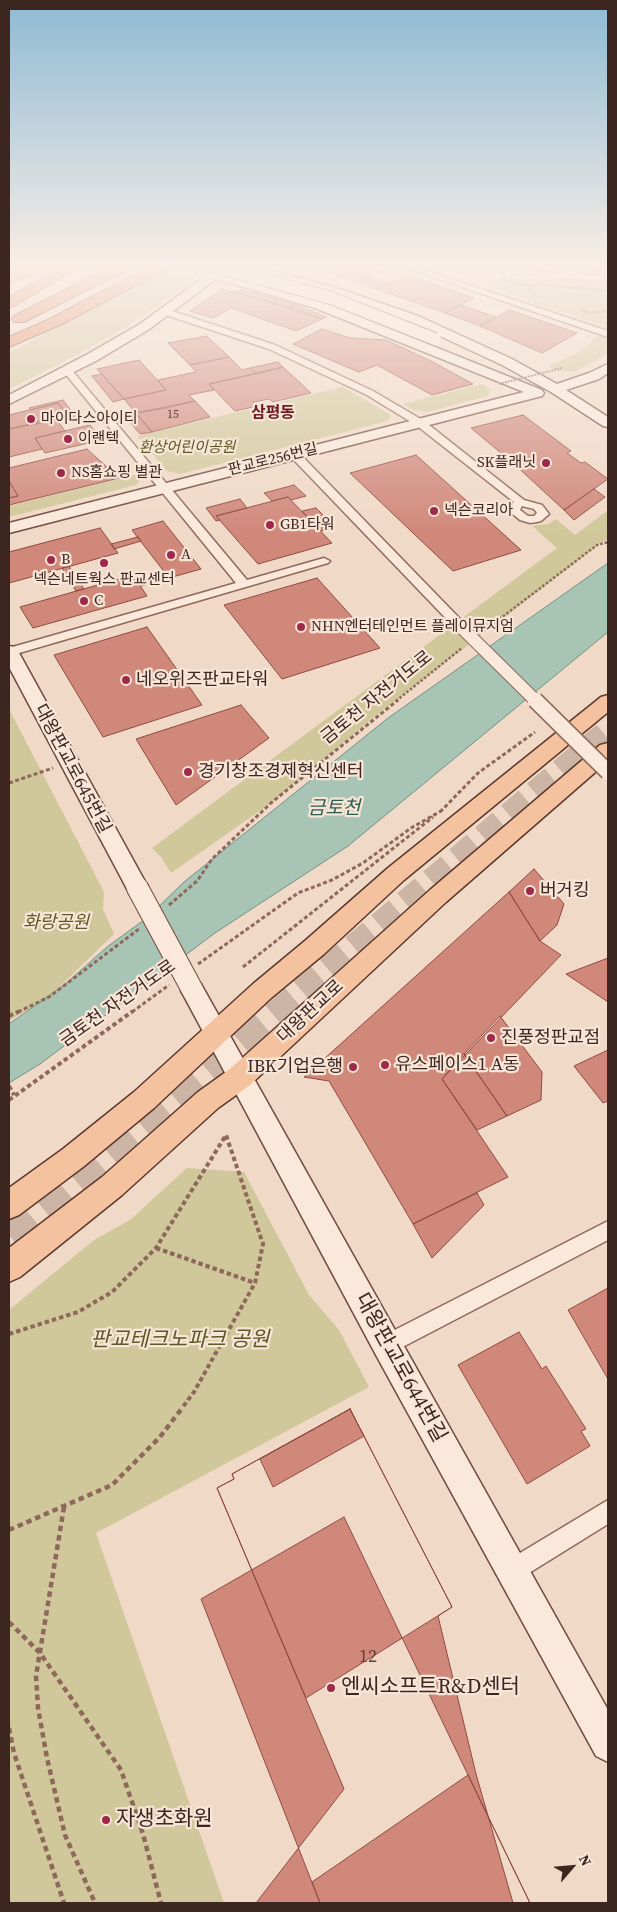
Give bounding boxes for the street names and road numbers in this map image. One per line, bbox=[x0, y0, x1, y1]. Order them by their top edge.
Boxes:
street label: 판교로256번길 bbox=[226, 440, 320, 480]
street label: 금토천 자전거도로 bbox=[317, 647, 437, 749]
street label: 대왕판교로645번길 bbox=[29, 701, 115, 837]
street label: 금토천 자전거도로 bbox=[56, 956, 180, 1052]
street label: 대왕판교로 bbox=[273, 976, 349, 1048]
street label: 대왕판교로644번길 bbox=[349, 1289, 451, 1447]

